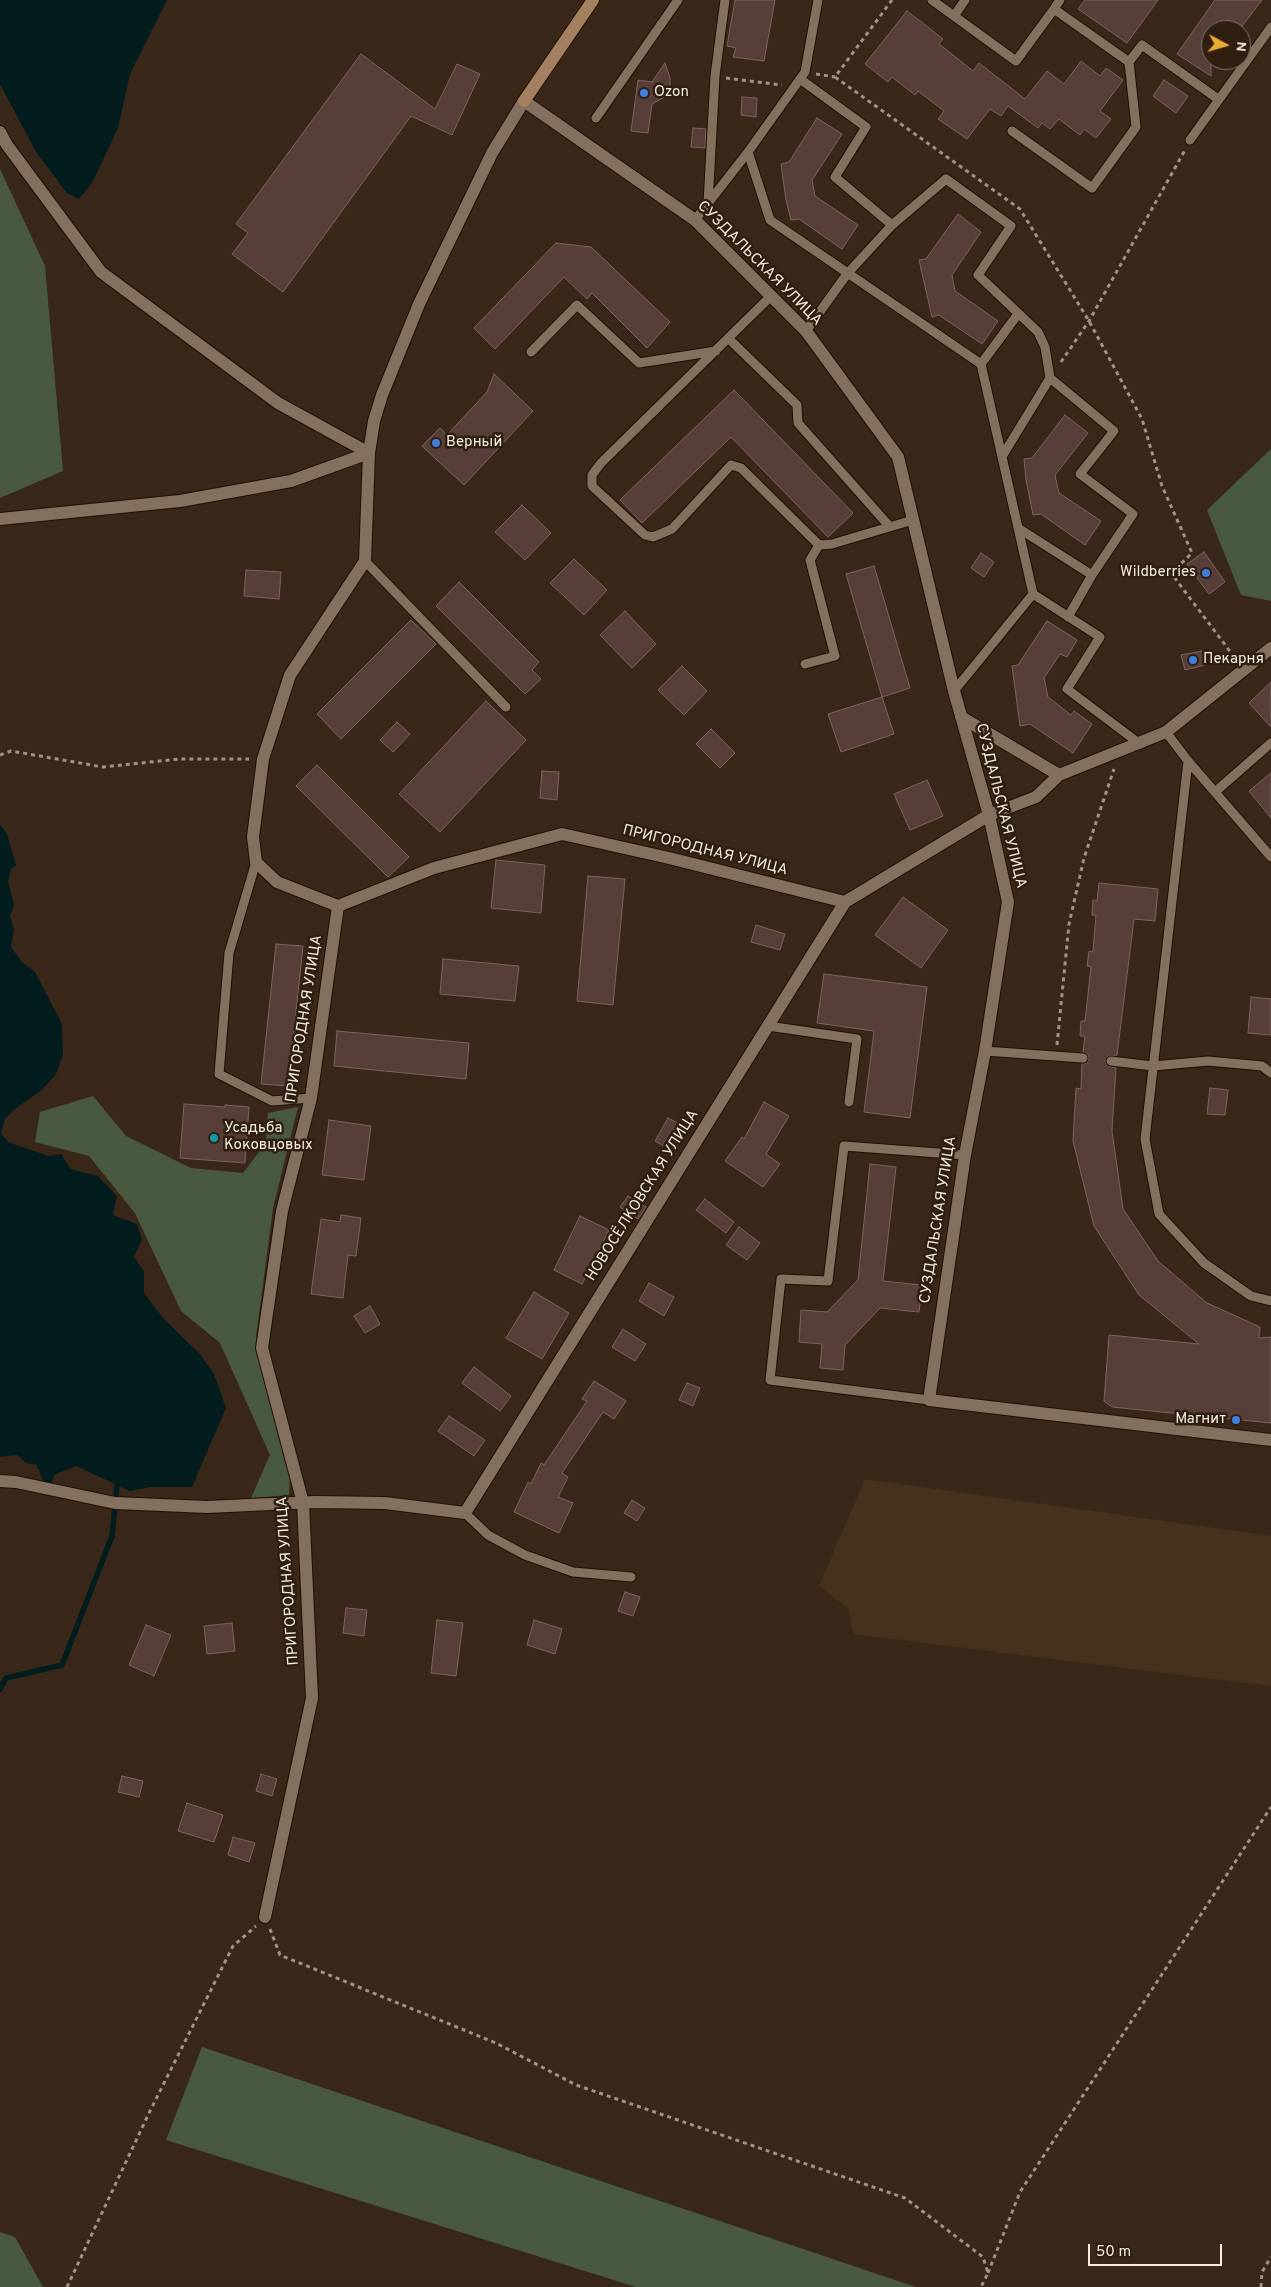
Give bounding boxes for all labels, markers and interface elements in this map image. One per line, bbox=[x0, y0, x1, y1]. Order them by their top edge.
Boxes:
north arrow bbox=[1201, 20, 1251, 70]
text: N bbox=[1231, 41, 1249, 52]
place label: Ozon bbox=[654, 84, 689, 102]
marker: Ozon bbox=[638, 87, 650, 99]
street label: СУЗДАЛЬСКАЯ УЛИЦА bbox=[693, 198, 825, 330]
place label: Верный bbox=[446, 434, 502, 452]
marker: Верный bbox=[430, 437, 442, 449]
place label: Wildberries bbox=[1120, 564, 1196, 582]
marker: Wildberries bbox=[1200, 567, 1212, 579]
place label: Пекарня bbox=[1203, 651, 1264, 669]
marker: Пекарня bbox=[1187, 654, 1199, 666]
street label: СУЗДАЛЬСКАЯ УЛИЦА bbox=[971, 722, 1029, 890]
street label: ПРИГОРОДНАЯ УЛИЦА bbox=[621, 822, 789, 880]
street label: ПРИГОРОДНАЯ УЛИЦА bbox=[283, 934, 327, 1104]
street label: НОВОСЁЛКОВСКАЯ УЛИЦА bbox=[583, 1107, 703, 1285]
place label: Усадьба Коковцовых bbox=[224, 1120, 313, 1155]
marker: Усадьба Коковцовых bbox=[208, 1132, 220, 1144]
street label: СУЗДАЛЬСКАЯ УЛИЦА bbox=[917, 1135, 961, 1305]
place label: Магнит bbox=[1175, 1411, 1226, 1429]
marker: Магнит bbox=[1230, 1414, 1242, 1426]
street label: ПРИГОРОДНАЯ УЛИЦА bbox=[274, 1496, 304, 1666]
scale bar bbox=[1091, 2234, 1225, 2266]
text: 50 m bbox=[1096, 2243, 1131, 2262]

